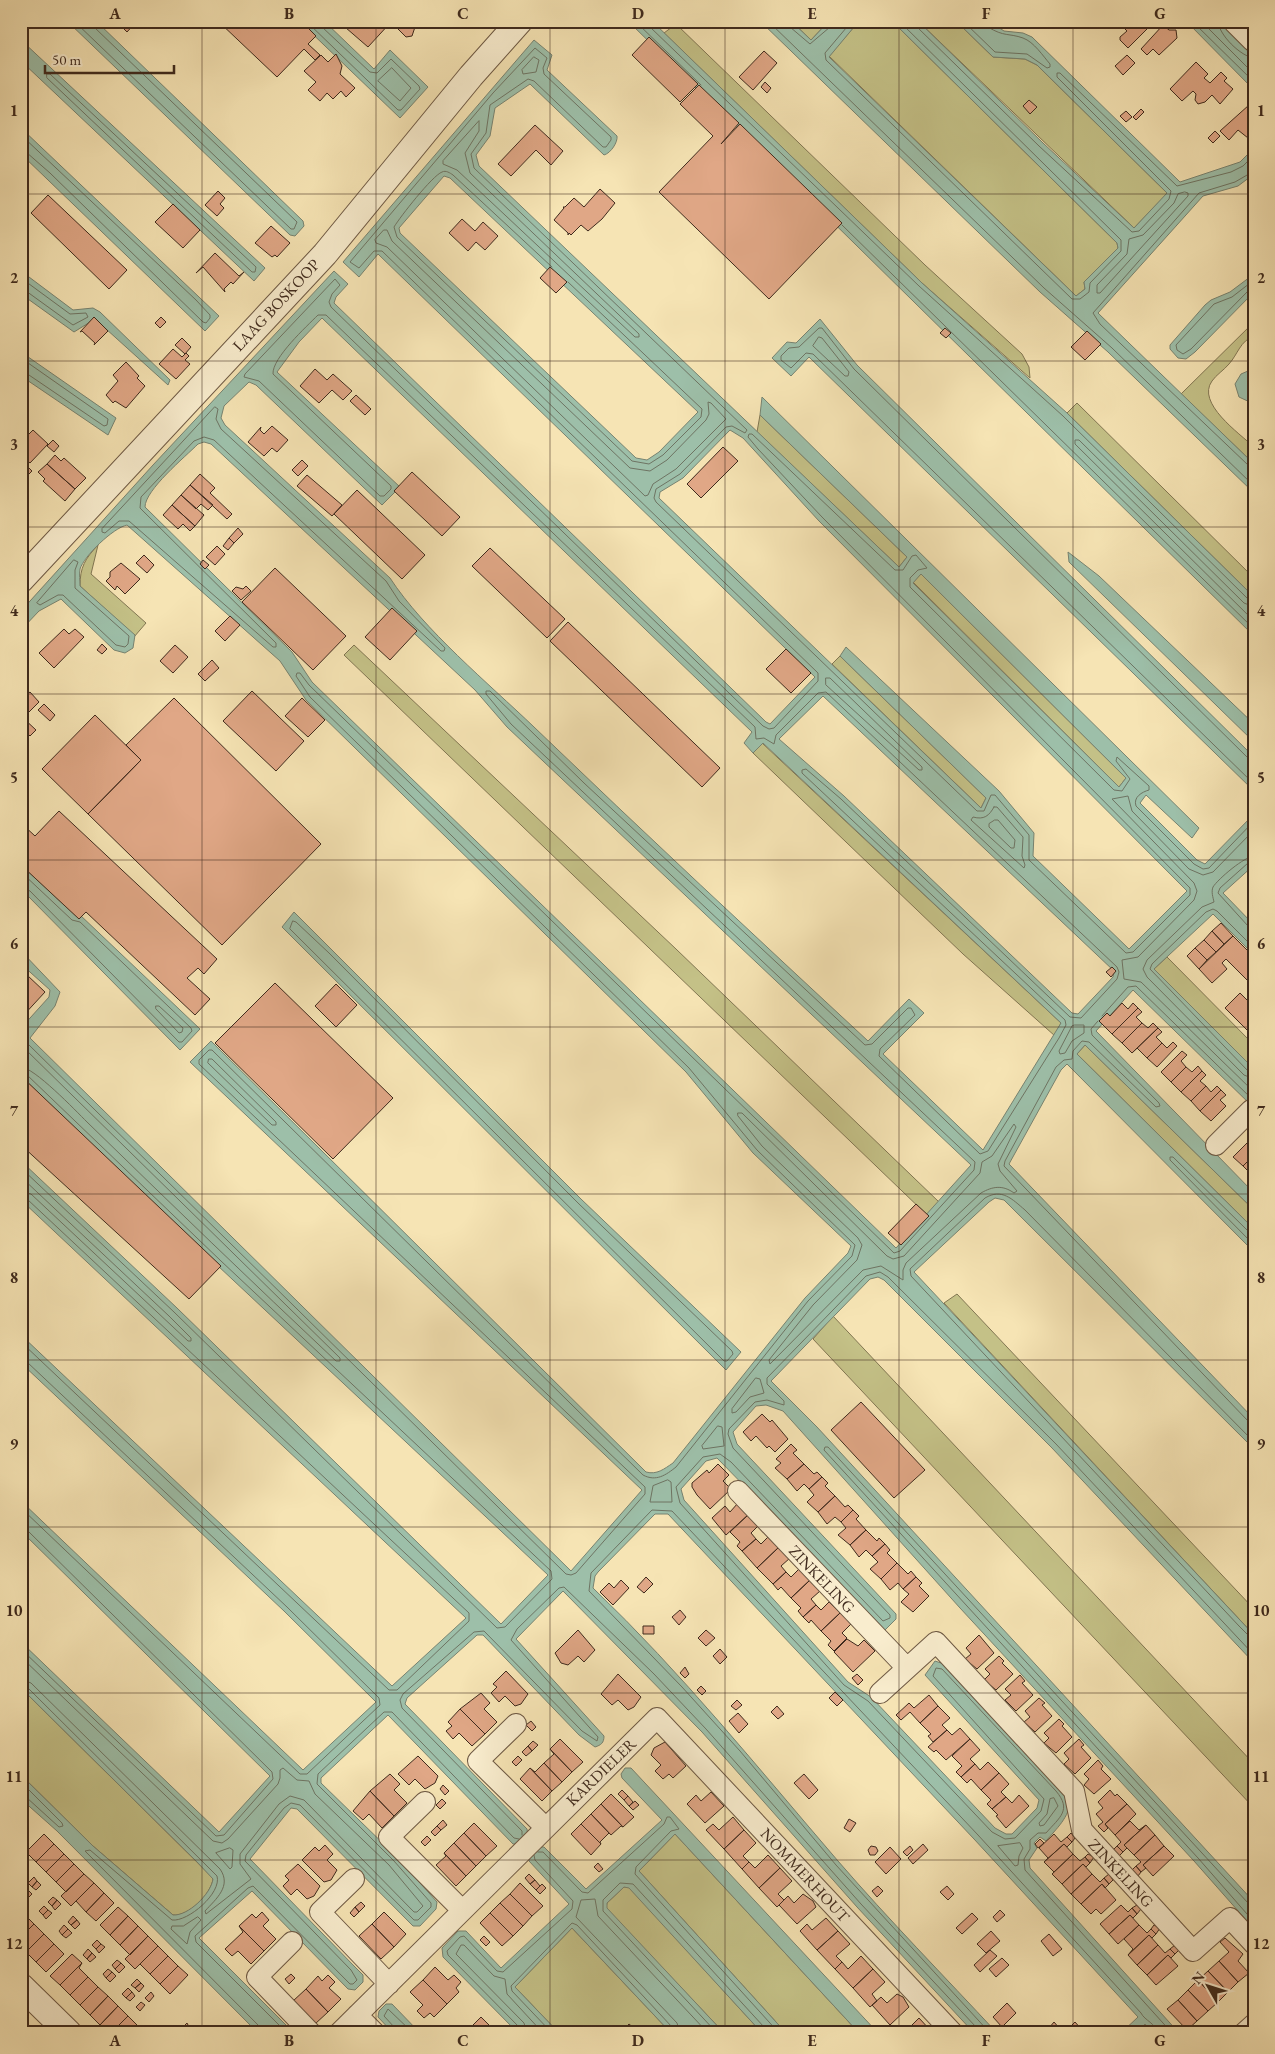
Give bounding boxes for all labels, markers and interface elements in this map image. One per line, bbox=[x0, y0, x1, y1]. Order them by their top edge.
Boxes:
text: A bbox=[108, 3, 121, 24]
text: B bbox=[284, 3, 294, 24]
text: C bbox=[457, 3, 469, 24]
text: D bbox=[632, 3, 644, 24]
text: E bbox=[807, 3, 817, 24]
text: F bbox=[982, 3, 991, 24]
text: G bbox=[1154, 3, 1166, 24]
scale bar bbox=[45, 42, 174, 74]
text: 50 m bbox=[52, 50, 81, 69]
text: 1 bbox=[10, 100, 18, 121]
text: 1 bbox=[1257, 100, 1265, 121]
street label: LAAG BOSKOOP bbox=[228, 254, 324, 356]
text: 2 bbox=[10, 267, 19, 288]
text: 2 bbox=[1257, 267, 1266, 288]
text: 3 bbox=[10, 434, 18, 455]
text: 3 bbox=[1257, 434, 1265, 455]
text: 4 bbox=[10, 600, 19, 621]
text: 4 bbox=[1257, 600, 1266, 621]
text: 5 bbox=[10, 767, 18, 788]
text: 5 bbox=[1257, 767, 1265, 788]
text: 6 bbox=[10, 933, 19, 954]
text: 6 bbox=[1257, 933, 1266, 954]
text: 7 bbox=[10, 1100, 19, 1121]
text: 7 bbox=[1257, 1100, 1266, 1121]
text: 8 bbox=[10, 1267, 18, 1288]
text: 8 bbox=[1257, 1267, 1265, 1288]
text: 9 bbox=[10, 1433, 19, 1454]
text: 9 bbox=[1257, 1433, 1266, 1454]
street label: ZINKELING bbox=[784, 1540, 860, 1618]
text: 10 bbox=[6, 1600, 23, 1621]
text: 10 bbox=[1253, 1600, 1270, 1621]
street label: KARDIELER bbox=[561, 1733, 641, 1811]
text: 11 bbox=[6, 1766, 22, 1787]
text: 11 bbox=[1253, 1766, 1269, 1787]
street label: NOMMERHOUT bbox=[756, 1823, 854, 1927]
street label: ZINKELING bbox=[1084, 1834, 1159, 1912]
text: 12 bbox=[6, 1933, 23, 1954]
text: 12 bbox=[1253, 1933, 1270, 1954]
north arrow bbox=[1182, 1962, 1232, 2012]
text: N bbox=[1187, 1967, 1209, 1988]
text: A bbox=[108, 2030, 121, 2051]
text: B bbox=[284, 2030, 294, 2051]
text: C bbox=[457, 2030, 469, 2051]
text: D bbox=[632, 2030, 644, 2051]
text: E bbox=[807, 2030, 817, 2051]
text: F bbox=[982, 2030, 991, 2051]
text: G bbox=[1154, 2030, 1166, 2051]

